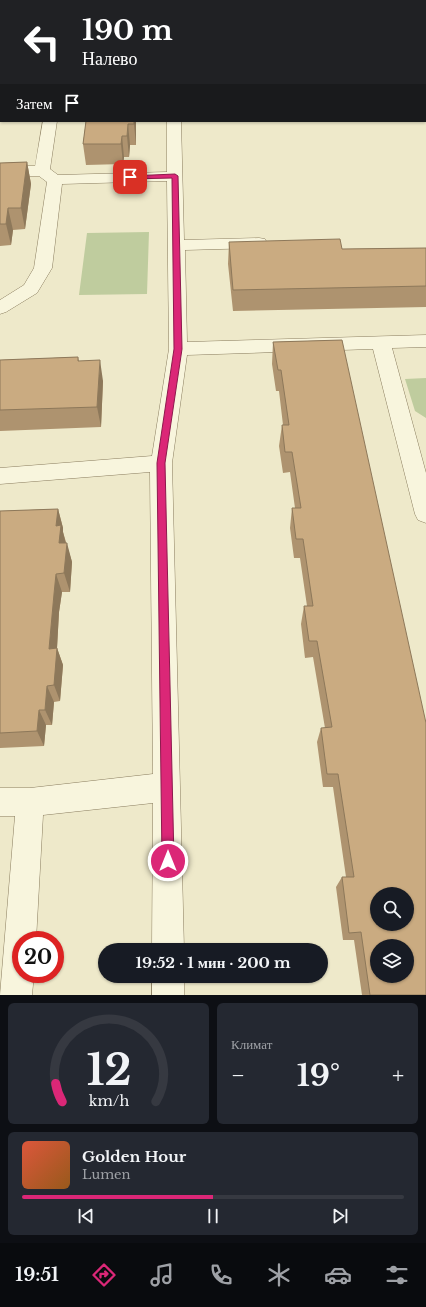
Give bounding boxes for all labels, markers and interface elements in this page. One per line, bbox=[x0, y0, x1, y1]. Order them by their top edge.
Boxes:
text: 190 m bbox=[82, 13, 173, 48]
icon: left bbox=[16, 16, 68, 68]
text: Налево bbox=[82, 48, 138, 70]
icon: arrive bbox=[61, 92, 83, 114]
text: Затем bbox=[16, 94, 53, 113]
pin bbox=[113, 160, 147, 194]
icon: arrive bbox=[119, 166, 141, 188]
position arrow bbox=[147, 840, 189, 882]
map controls bbox=[370, 887, 414, 983]
button: search bbox=[370, 887, 414, 931]
speed limit sign: 20 bbox=[12, 931, 64, 983]
button: layers bbox=[370, 939, 414, 983]
text: 19:52 · 1 мин · 200 m bbox=[135, 953, 291, 972]
text: Климат bbox=[231, 1036, 272, 1053]
text: 12 bbox=[86, 1044, 131, 1095]
text: 19° bbox=[297, 1057, 340, 1094]
text: − bbox=[231, 1062, 245, 1089]
text: + bbox=[392, 1062, 404, 1089]
text: km/h bbox=[88, 1091, 129, 1109]
text: Golden Hour bbox=[82, 1147, 186, 1166]
text: Lumen bbox=[82, 1166, 131, 1183]
icon: previous bbox=[75, 1205, 97, 1227]
icon: pause bbox=[202, 1205, 224, 1227]
icon: next bbox=[329, 1205, 351, 1227]
icon: directions bbox=[90, 1261, 118, 1289]
icon: music bbox=[148, 1261, 176, 1289]
icon: phone bbox=[207, 1261, 235, 1289]
icon: climate bbox=[265, 1261, 293, 1289]
icon: car bbox=[324, 1261, 352, 1289]
icon: filters bbox=[383, 1261, 411, 1289]
text: 19:51 bbox=[15, 1264, 59, 1286]

